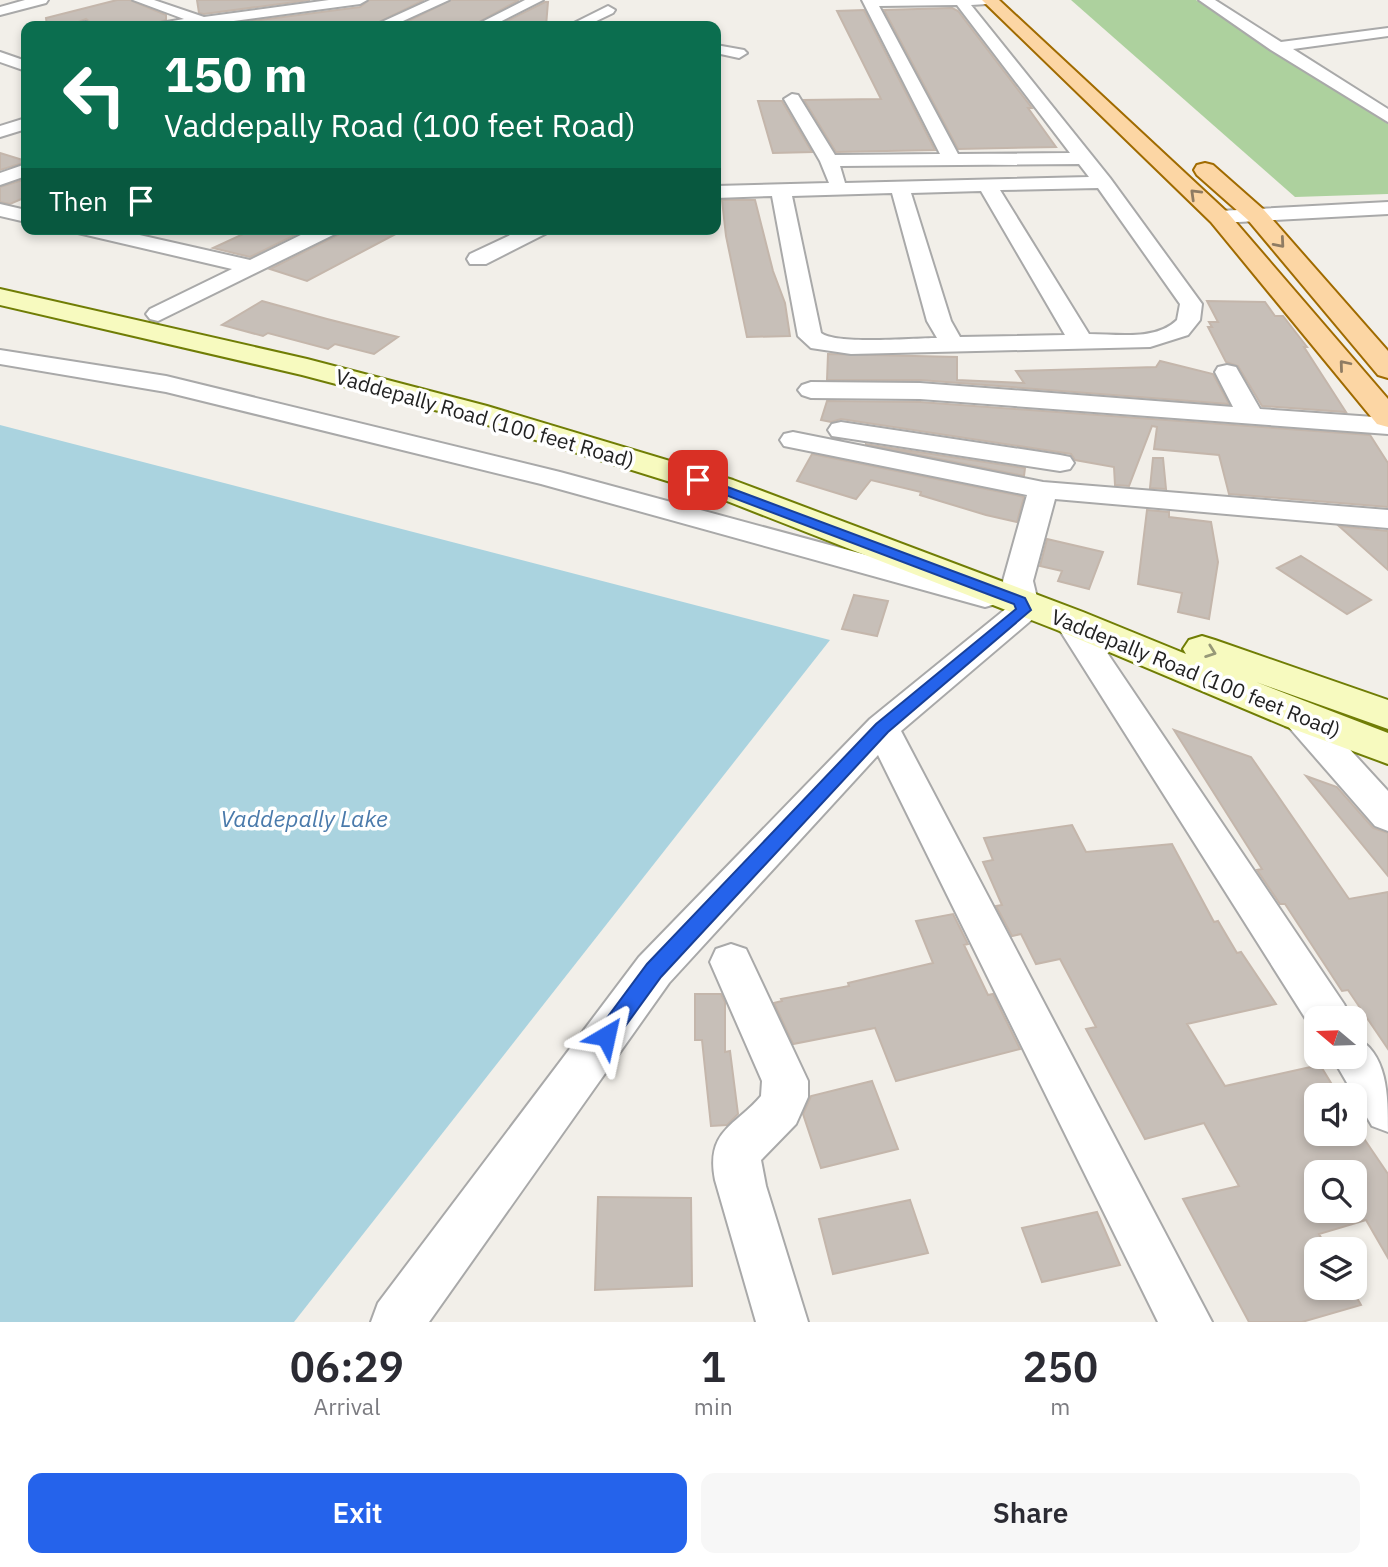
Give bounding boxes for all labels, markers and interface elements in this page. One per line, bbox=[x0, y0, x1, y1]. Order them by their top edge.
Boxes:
text: 150 m bbox=[164, 42, 308, 105]
icon: left bbox=[49, 49, 140, 140]
text: Vaddepally Road (100 feet Road) bbox=[164, 104, 636, 146]
icon: arrive bbox=[122, 182, 160, 220]
text: Then bbox=[49, 184, 108, 218]
one-way arrow bbox=[1190, 189, 1203, 202]
one-way arrow bbox=[1272, 235, 1284, 248]
one-way arrow bbox=[1340, 361, 1352, 374]
street label: Vaddepally Road (100 feet Road) bbox=[332, 362, 638, 474]
pin bbox=[668, 450, 728, 510]
icon: arrive bbox=[679, 461, 717, 499]
street label: Vaddepally Road (100 feet Road) bbox=[1047, 602, 1345, 744]
one-way arrow bbox=[1205, 644, 1217, 658]
water label: Vaddepally Lake bbox=[220, 803, 388, 833]
position arrow bbox=[569, 999, 643, 1073]
north arrow bbox=[1304, 1006, 1367, 1069]
map controls bbox=[1304, 1006, 1367, 1300]
button: sound bbox=[1304, 1083, 1367, 1146]
button: search bbox=[1304, 1160, 1367, 1223]
button: layers bbox=[1304, 1237, 1367, 1300]
text: 06:29 bbox=[290, 1339, 404, 1394]
text: 1 bbox=[701, 1339, 726, 1394]
text: 250 bbox=[1023, 1339, 1098, 1394]
text: Arrival bbox=[313, 1391, 380, 1421]
text: min bbox=[694, 1391, 733, 1421]
text: m bbox=[1050, 1391, 1070, 1421]
button: Exit bbox=[28, 1473, 687, 1553]
button: Share bbox=[701, 1473, 1360, 1553]

